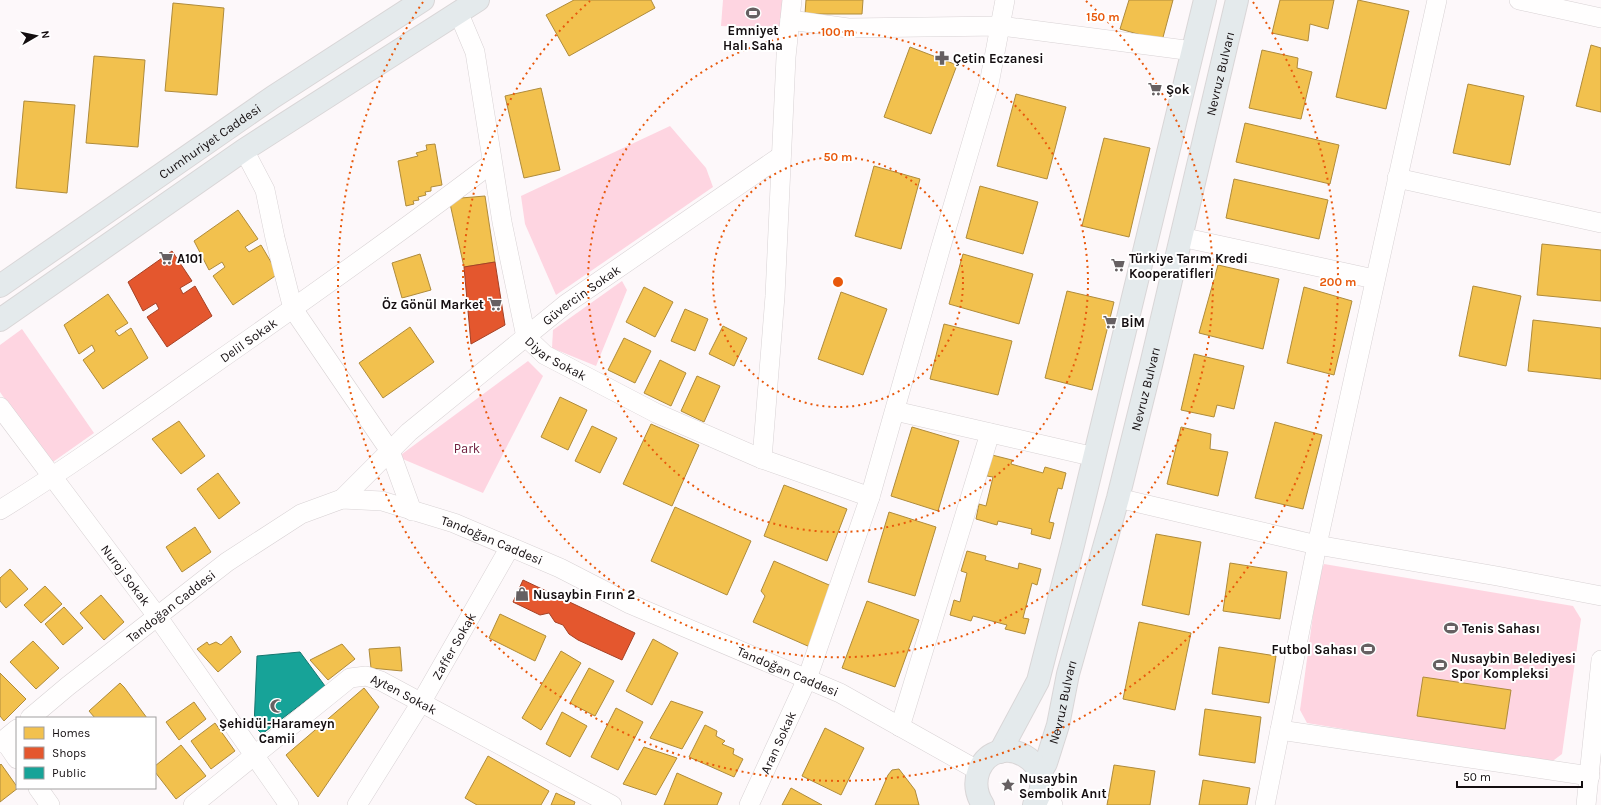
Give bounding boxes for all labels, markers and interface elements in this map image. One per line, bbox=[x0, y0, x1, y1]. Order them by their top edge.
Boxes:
sports icon: Emniyet Halı Saha bbox=[745, 5, 761, 21]
text: 150 m bbox=[1086, 10, 1120, 24]
north arrow bbox=[16, 16, 56, 56]
place label: Emniyet Halı Saha bbox=[723, 23, 783, 53]
text: 100 m bbox=[821, 25, 855, 39]
text: N bbox=[38, 30, 52, 39]
street label: Nevruz Bulvarı bbox=[1203, 30, 1237, 117]
pharmacy icon: Çetin Eczanesi bbox=[934, 50, 950, 66]
place label: Çetin Eczanesi bbox=[953, 51, 1044, 66]
supermarket icon: Şok bbox=[1147, 81, 1163, 97]
place label: Şok bbox=[1166, 82, 1190, 97]
street label: Cumhuriyet Caddesi bbox=[156, 101, 264, 182]
text: 50 m bbox=[824, 150, 853, 164]
supermarket icon: A101 bbox=[158, 250, 174, 266]
place label: A101 bbox=[177, 251, 203, 266]
place label: Türkiye Tarım Kredi Kooperatifleri bbox=[1129, 251, 1248, 281]
supermarket icon: Türkiye Tarım Kredi Kooperatifleri bbox=[1110, 257, 1126, 273]
street label: Güvercin Sokak bbox=[539, 262, 623, 328]
centre of rings bbox=[831, 275, 845, 289]
text: 200 m bbox=[1320, 275, 1356, 289]
supermarket icon: Öz Gönül Market bbox=[487, 296, 503, 312]
place label: Öz Gönül Market bbox=[382, 297, 484, 312]
supermarket icon: BİM bbox=[1102, 314, 1118, 330]
place label: BİM bbox=[1121, 314, 1145, 330]
street label: Delil Sokak bbox=[217, 315, 280, 365]
street label: Diyar Sokak bbox=[522, 333, 589, 383]
street label: Nevruz Bulvarı bbox=[1128, 345, 1163, 432]
park label: Park bbox=[454, 441, 480, 456]
street label: Tandoğan Caddesi bbox=[439, 513, 545, 568]
street label: Nuroj Sokak bbox=[98, 542, 154, 609]
street label: Tandoğan Caddesi bbox=[124, 567, 219, 646]
shop icon: Nusaybin Fırın 2 bbox=[514, 586, 530, 602]
place label: Nusaybin Fırın 2 bbox=[533, 587, 635, 602]
street label: Zaffer Sokak bbox=[429, 610, 479, 683]
sports icon: Tenis Sahası bbox=[1443, 620, 1459, 636]
place label: Tenis Sahası bbox=[1462, 621, 1540, 636]
sports icon: Futbol Sahası bbox=[1360, 641, 1376, 657]
place label: Futbol Sahası bbox=[1272, 642, 1357, 657]
street label: Tandoğan Caddesi bbox=[735, 643, 841, 700]
place label: Nusaybin Belediyesi Spor Kompleksi bbox=[1451, 651, 1576, 681]
sports icon: Nusaybin Belediyesi Spor Kompleksi bbox=[1432, 657, 1448, 673]
street label: Nevruz Bulvarı bbox=[1045, 658, 1080, 746]
street label: Ayten Sokak bbox=[369, 671, 439, 718]
mosque icon: Şehidül-Harameyn Camii bbox=[269, 698, 285, 714]
street label: Aran Sokak bbox=[757, 709, 799, 776]
place label: Şehidül-Harameyn Camii bbox=[219, 716, 335, 746]
legend bbox=[16, 717, 156, 789]
text: Homes bbox=[52, 726, 90, 740]
text: Shops bbox=[52, 746, 86, 760]
scale bar bbox=[1457, 763, 1582, 789]
text: Public bbox=[52, 766, 86, 780]
text: 50 m bbox=[1463, 770, 1491, 784]
place label: Nusaybin Sembolik Anıt bbox=[1019, 771, 1107, 801]
place icon: Nusaybin Sembolik Anıt bbox=[1000, 777, 1016, 793]

